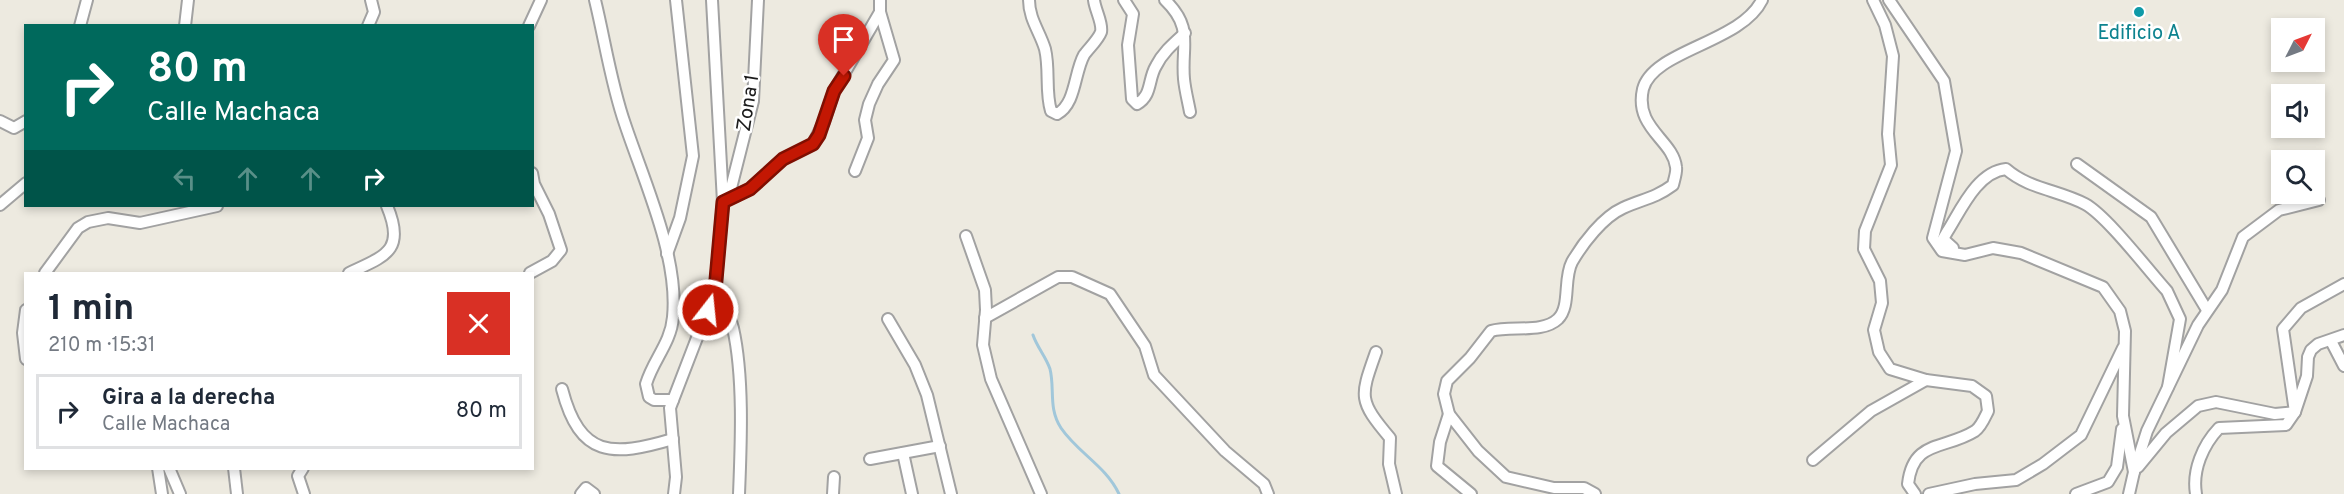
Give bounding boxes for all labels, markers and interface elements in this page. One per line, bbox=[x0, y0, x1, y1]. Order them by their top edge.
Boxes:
marker: Edificio A bbox=[2132, 5, 2146, 19]
pin bbox=[818, 14, 869, 76]
north arrow bbox=[2271, 18, 2325, 72]
map controls bbox=[2271, 18, 2325, 204]
place label: Edificio A bbox=[2097, 21, 2181, 47]
icon: arrive bbox=[827, 23, 860, 56]
text: 80 m bbox=[147, 44, 248, 97]
icon: right bbox=[48, 48, 126, 126]
street label: Zona 1 bbox=[732, 72, 766, 134]
button: sound bbox=[2271, 84, 2325, 138]
text: Calle Machaca bbox=[147, 96, 320, 130]
button: search bbox=[2271, 150, 2325, 204]
icon: left bbox=[168, 162, 201, 195]
icon: ahead bbox=[231, 162, 264, 195]
icon: ahead bbox=[294, 162, 327, 195]
icon: right bbox=[357, 162, 390, 195]
position arrow bbox=[676, 278, 740, 342]
text: 1 min bbox=[48, 287, 134, 333]
button: close bbox=[447, 292, 510, 355]
text: 210 m · 15:31 bbox=[48, 333, 155, 359]
text: Gira a la derecha bbox=[102, 385, 275, 412]
icon: right bbox=[51, 395, 84, 428]
text: 80 m bbox=[456, 398, 507, 425]
text: Calle Machaca bbox=[102, 412, 230, 438]

